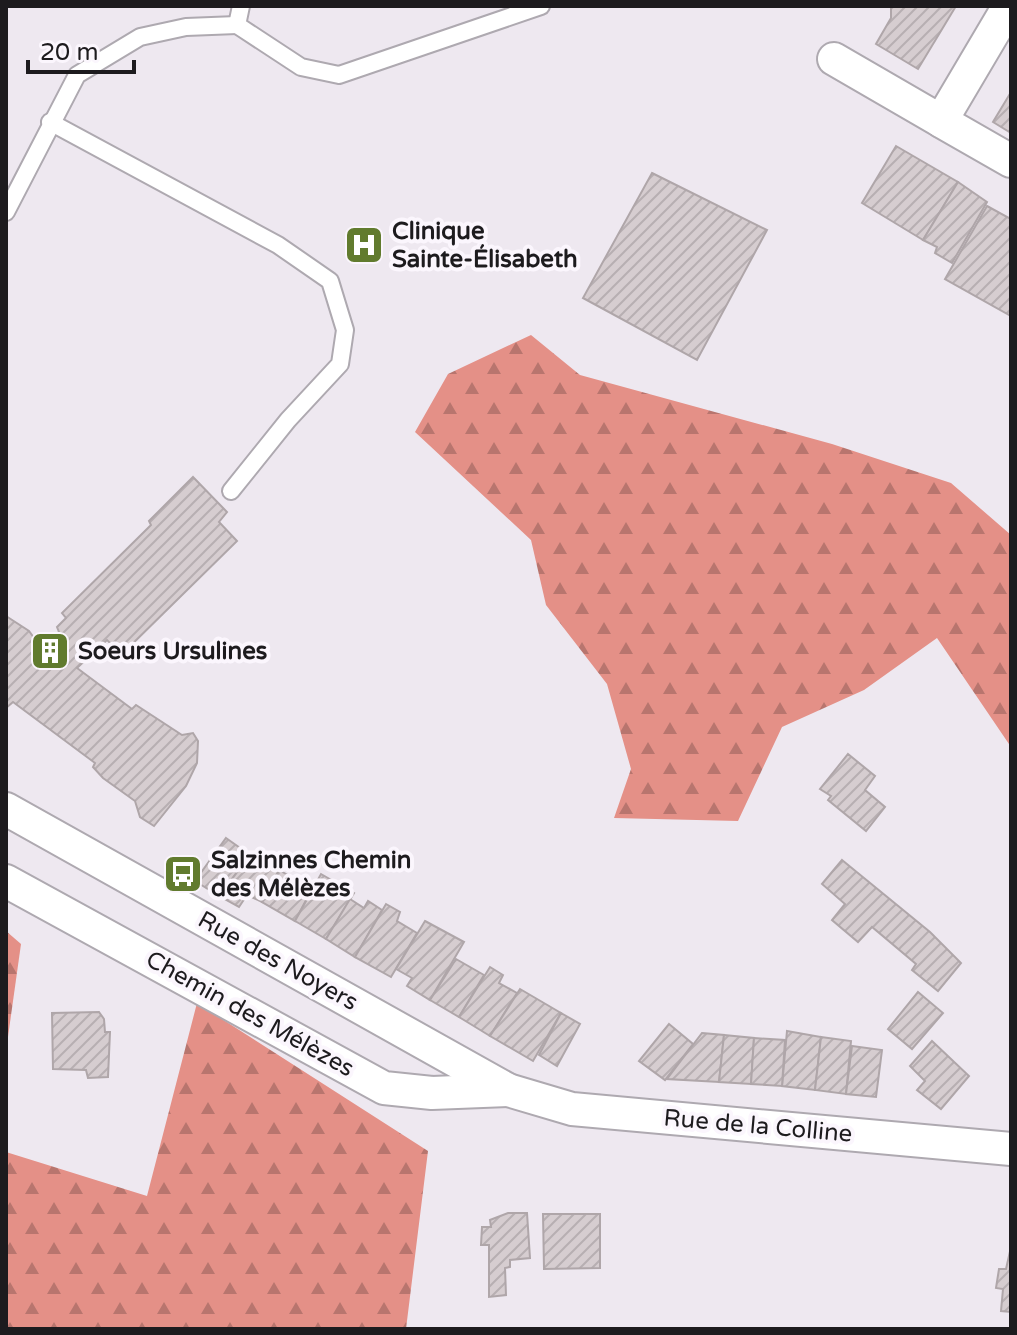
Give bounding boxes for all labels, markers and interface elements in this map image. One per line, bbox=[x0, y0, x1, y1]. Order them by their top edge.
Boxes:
scale bar bbox=[28, 24, 134, 74]
text: 20 m bbox=[40, 38, 98, 67]
place label: Clinique Sainte-Élisabeth bbox=[392, 217, 578, 274]
hospital icon: Clinique Sainte-Élisabeth bbox=[343, 224, 385, 266]
building icon: Soeurs Ursulines bbox=[29, 630, 71, 672]
place label: Soeurs Ursulines bbox=[78, 637, 267, 666]
place label: Salzinnes Chemin des Mélèzes bbox=[211, 846, 411, 903]
bus stop icon: Salzinnes Chemin des Mélèzes bbox=[162, 853, 204, 895]
street label: Rue des Noyers bbox=[193, 905, 363, 1017]
street label: Chemin des Mélèzes bbox=[141, 945, 359, 1083]
street label: Rue de la Colline bbox=[662, 1103, 854, 1149]

